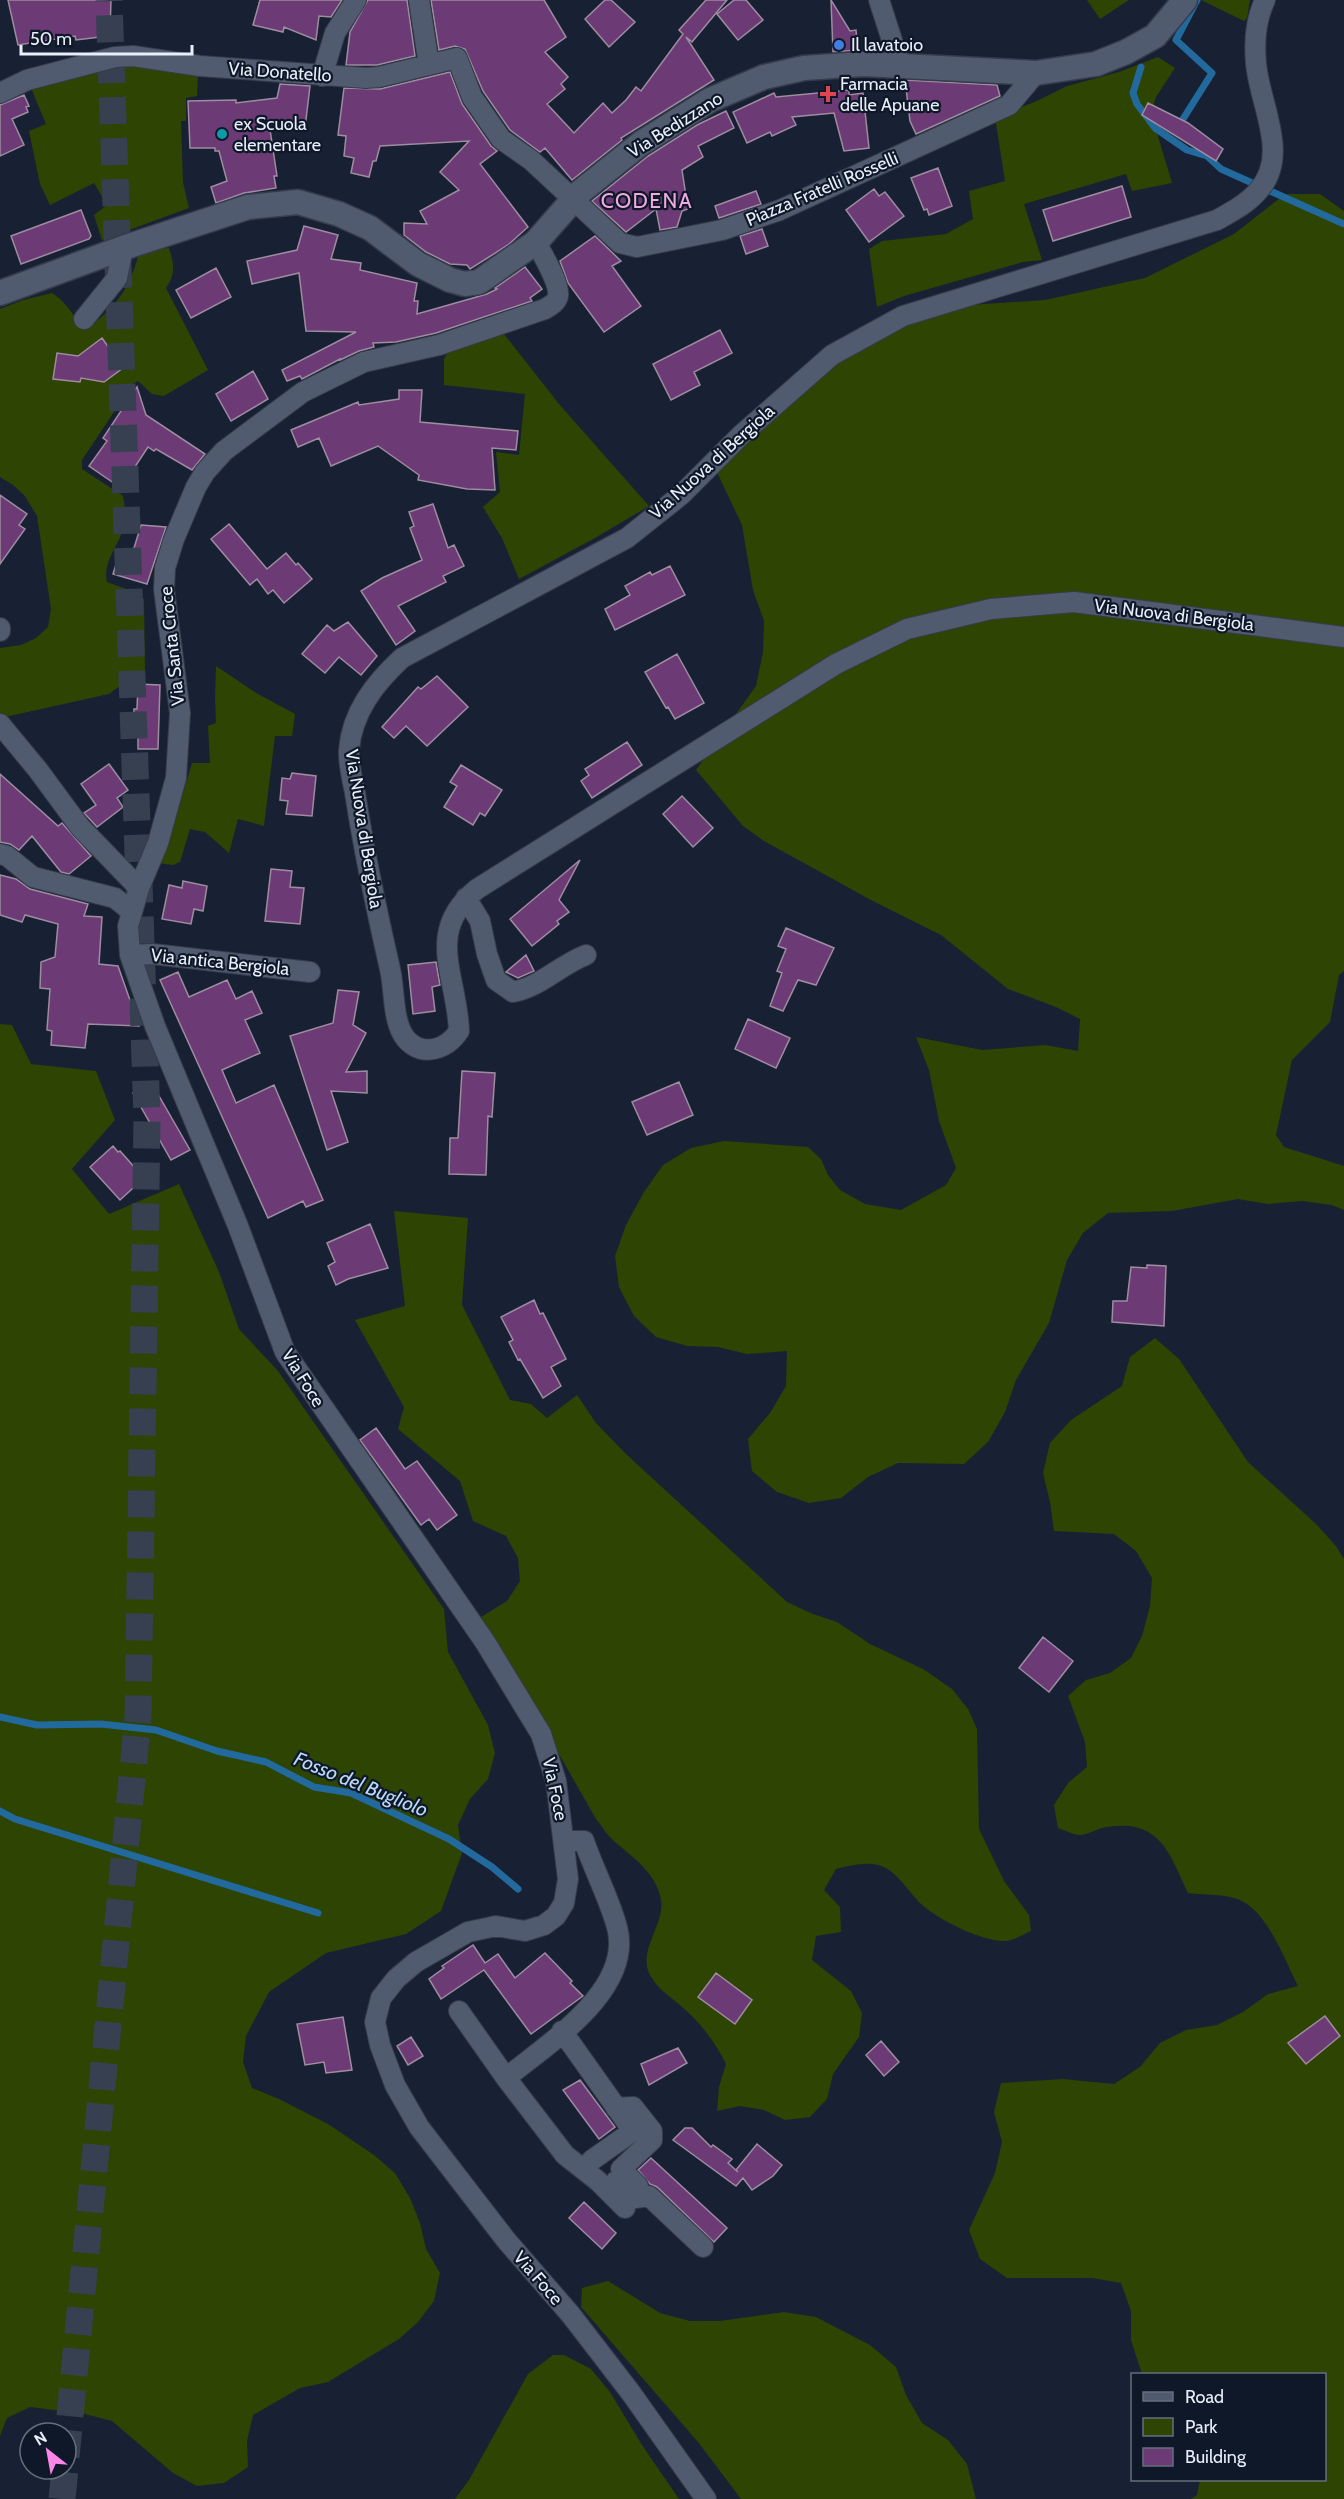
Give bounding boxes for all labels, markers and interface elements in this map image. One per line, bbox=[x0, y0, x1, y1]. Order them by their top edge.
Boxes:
scale bar bbox=[21, 18, 192, 56]
text: 50 m bbox=[30, 28, 72, 50]
place label: Il lavatoio bbox=[851, 34, 923, 56]
marker: Il lavatoio bbox=[832, 38, 846, 52]
street label: Via Donatello bbox=[228, 57, 332, 87]
place label: Farmacia delle Apuane bbox=[840, 73, 939, 116]
street label: Via Bedizzano bbox=[624, 87, 727, 163]
marker: Farmacia delle Apuane bbox=[821, 87, 835, 101]
place label: ex Scuola elementare bbox=[234, 113, 321, 156]
marker: ex Scuola elementare bbox=[215, 127, 229, 141]
street label: Piazza Fratelli Rosselli bbox=[743, 147, 901, 231]
district label: CODENA bbox=[601, 188, 693, 213]
street label: Via Nuova di Bergiola bbox=[645, 400, 779, 524]
street label: Via Santa Croce bbox=[155, 585, 189, 707]
street label: Via Nuova di Bergiola bbox=[1093, 594, 1255, 636]
street label: Via Nuova di Bergiola bbox=[341, 748, 387, 910]
street label: Via antica Bergiola bbox=[150, 944, 291, 980]
street label: Via Foce bbox=[277, 1345, 329, 1411]
water label: Fosso del Bugliolo bbox=[291, 1746, 431, 1822]
street label: Via Foce bbox=[538, 1755, 572, 1823]
street label: Via Foce bbox=[509, 2247, 567, 2309]
legend bbox=[1131, 2373, 1326, 2481]
text: Road bbox=[1185, 2386, 1224, 2408]
text: Park bbox=[1185, 2416, 1218, 2438]
north arrow bbox=[18, 2421, 78, 2481]
text: N bbox=[31, 2428, 50, 2450]
text: Building bbox=[1185, 2446, 1247, 2468]

